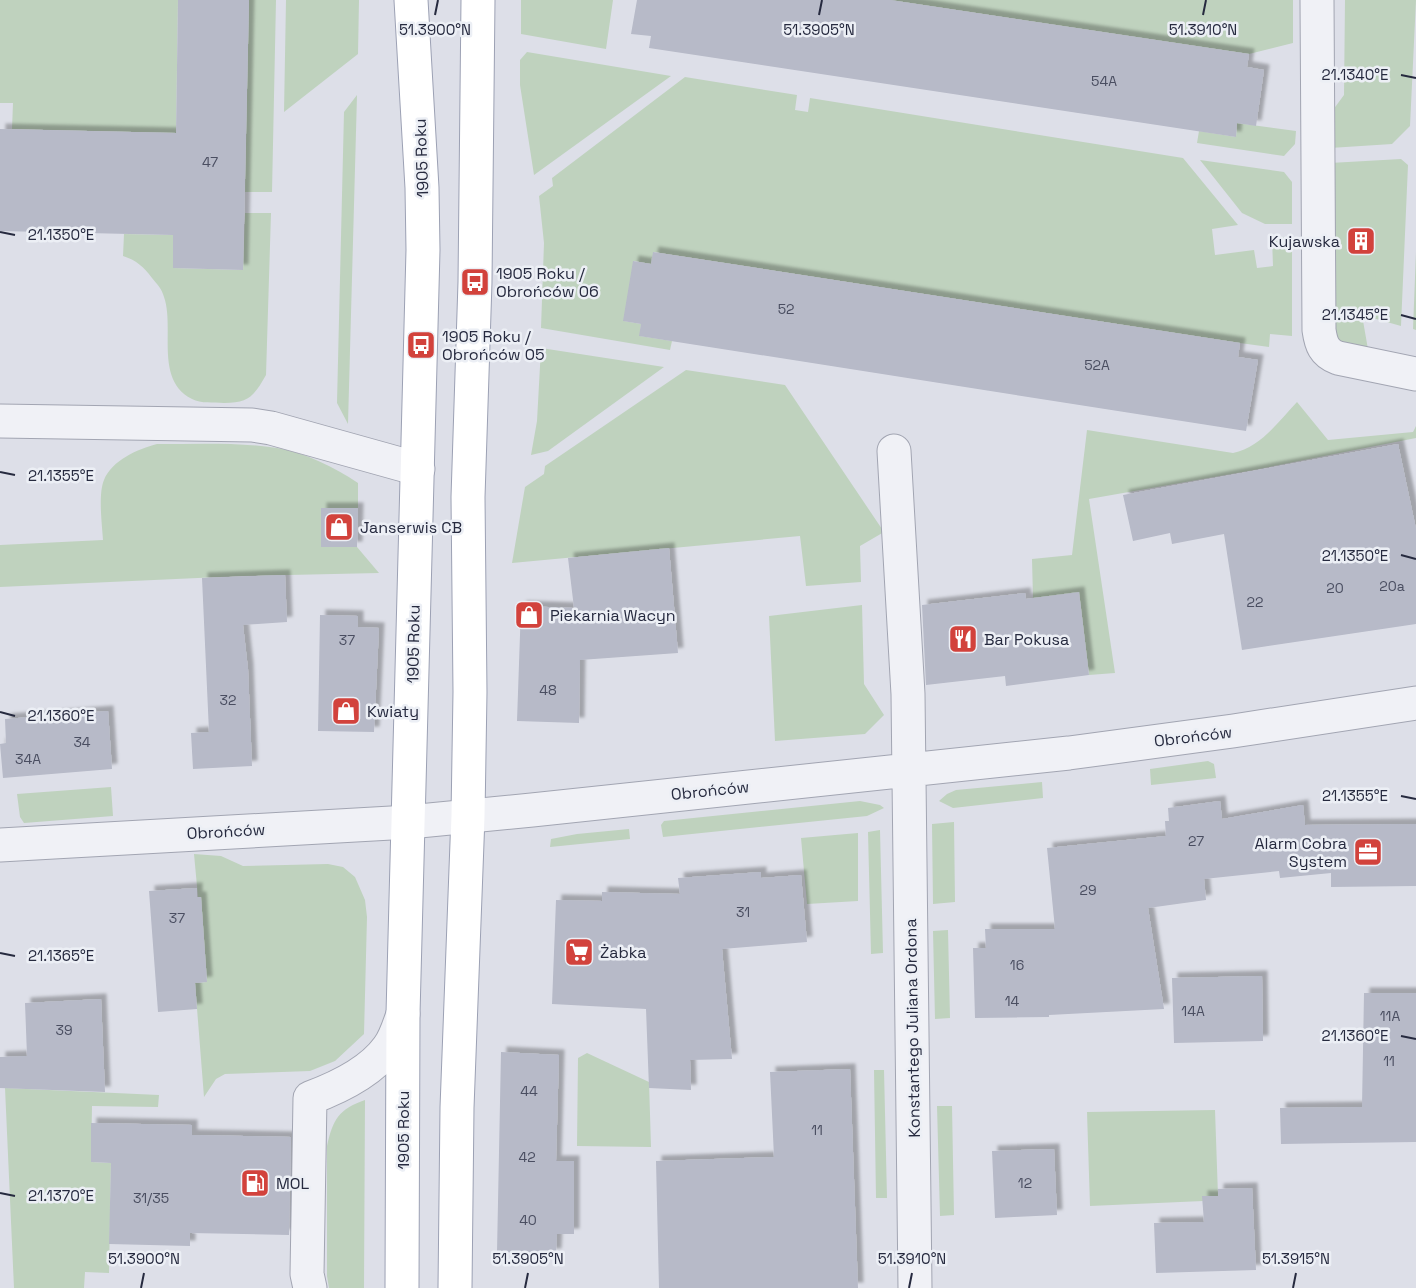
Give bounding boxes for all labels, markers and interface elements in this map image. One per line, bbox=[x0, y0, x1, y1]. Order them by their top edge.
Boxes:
text: 51.3900°N bbox=[399, 20, 471, 39]
text: 51.3905°N bbox=[783, 20, 855, 39]
text: 51.3910°N bbox=[1169, 20, 1237, 39]
text: 21.1340°E bbox=[1322, 65, 1388, 84]
house number: 54A bbox=[1091, 72, 1117, 90]
street label: 1905 Roku bbox=[410, 118, 433, 198]
house number: 47 bbox=[202, 153, 218, 171]
text: 21.1350°E bbox=[28, 225, 94, 244]
building icon: Kujawska bbox=[1345, 225, 1377, 257]
place label: Kujawska bbox=[1269, 231, 1340, 252]
place label: 1905 Roku / Obrońców 06 bbox=[496, 263, 599, 302]
bus stop icon: 1905 Roku / Obrońców 06 bbox=[459, 266, 491, 298]
house number: 52 bbox=[778, 300, 794, 318]
text: 21.1345°E bbox=[1322, 305, 1388, 324]
place label: 1905 Roku / Obrońców 05 bbox=[442, 326, 545, 365]
bus stop icon: 1905 Roku / Obrońców 05 bbox=[405, 329, 437, 361]
house number: 52A bbox=[1084, 356, 1110, 374]
text: 21.1355°E bbox=[28, 466, 94, 485]
shop icon: Janserwis CB bbox=[323, 511, 355, 543]
place label: Janserwis CB bbox=[360, 517, 462, 538]
text: 21.1350°E bbox=[1322, 546, 1388, 565]
house number: 20a bbox=[1379, 577, 1405, 595]
house number: 20 bbox=[1326, 579, 1344, 597]
house number: 22 bbox=[1247, 593, 1263, 611]
shop icon: Piekarnia Wacyn bbox=[513, 599, 545, 631]
street label: 1905 Roku bbox=[402, 604, 425, 684]
place label: Piekarnia Wacyn bbox=[550, 605, 676, 626]
restaurant icon: Bar Pokusa bbox=[947, 623, 979, 655]
place label: Bar Pokusa bbox=[984, 629, 1069, 650]
house number: 37 bbox=[339, 631, 355, 649]
house number: 48 bbox=[539, 681, 557, 699]
house number: 32 bbox=[220, 691, 236, 709]
shop icon: Kwiaty bbox=[330, 695, 362, 727]
place label: Kwiaty bbox=[367, 701, 419, 722]
text: 21.1360°E bbox=[28, 706, 94, 725]
street label: Obrońców bbox=[1153, 721, 1233, 752]
house number: 34 bbox=[73, 733, 91, 751]
house number: 34A bbox=[15, 750, 41, 768]
street label: Obrońców bbox=[670, 776, 750, 805]
text: 21.1355°E bbox=[1322, 786, 1388, 805]
street label: Obrońców bbox=[186, 819, 266, 844]
house number: 27 bbox=[1188, 832, 1204, 850]
place label: Alarm Cobra System bbox=[1254, 833, 1347, 872]
office icon: Alarm Cobra System bbox=[1352, 836, 1384, 868]
house number: 29 bbox=[1080, 881, 1096, 899]
house number: 31 bbox=[736, 903, 750, 921]
house number: 37 bbox=[169, 909, 185, 927]
street label: Konstantego Juliana Ordona bbox=[900, 918, 925, 1138]
supermarket icon: Żabka bbox=[563, 936, 595, 968]
place label: Żabka bbox=[600, 942, 646, 963]
text: 21.1365°E bbox=[28, 946, 94, 965]
house number: 16 bbox=[1010, 956, 1024, 974]
house number: 14 bbox=[1005, 992, 1020, 1010]
house number: 14A bbox=[1181, 1002, 1205, 1020]
house number: 11A bbox=[1380, 1007, 1400, 1025]
house number: 39 bbox=[55, 1021, 73, 1039]
text: 21.1360°E bbox=[1322, 1026, 1388, 1045]
house number: 11 bbox=[1383, 1052, 1395, 1070]
house number: 44 bbox=[520, 1082, 538, 1100]
street label: 1905 Roku bbox=[393, 1091, 414, 1169]
house number: 11 bbox=[811, 1121, 823, 1139]
house number: 42 bbox=[518, 1148, 536, 1166]
fuel station icon: MOL bbox=[239, 1167, 271, 1199]
place label: MOL bbox=[276, 1173, 310, 1194]
house number: 12 bbox=[1018, 1174, 1032, 1192]
text: 21.1370°E bbox=[28, 1186, 94, 1205]
house number: 31/35 bbox=[133, 1189, 169, 1207]
house number: 40 bbox=[519, 1211, 537, 1229]
text: 51.3900°N bbox=[108, 1249, 180, 1268]
text: 51.3905°N bbox=[492, 1249, 564, 1268]
text: 51.3910°N bbox=[878, 1249, 946, 1268]
text: 51.3915°N bbox=[1262, 1249, 1330, 1268]

